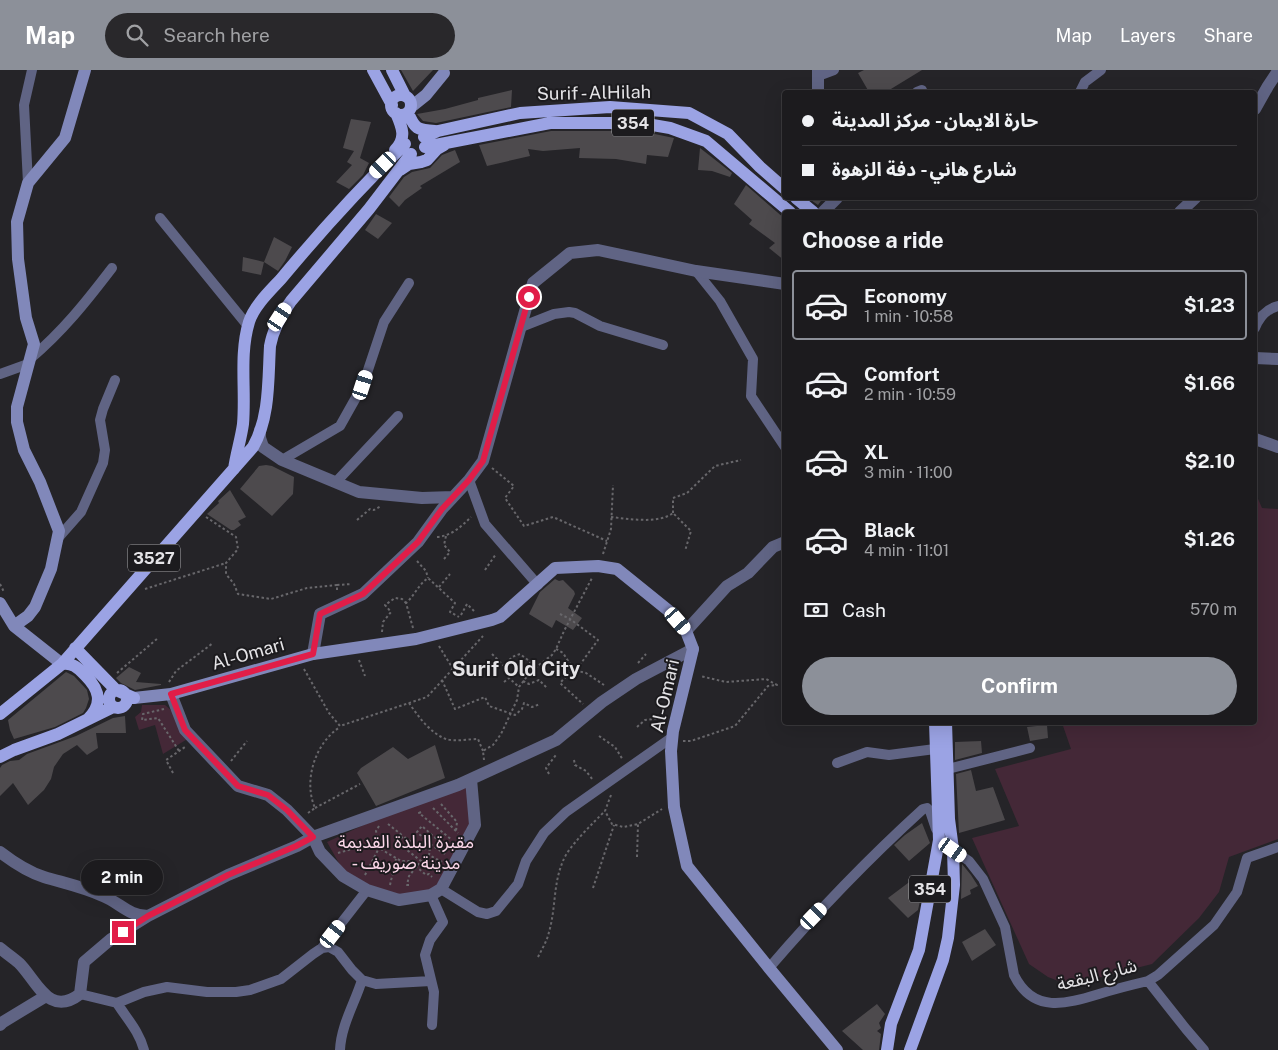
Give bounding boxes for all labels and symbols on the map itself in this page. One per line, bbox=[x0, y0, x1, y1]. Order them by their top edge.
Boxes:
street label: Surif - AlHilah bbox=[537, 81, 651, 104]
road number: 354 bbox=[612, 110, 654, 136]
car bbox=[367, 149, 398, 181]
route start bbox=[518, 286, 540, 308]
car bbox=[265, 300, 294, 334]
car bbox=[351, 368, 374, 402]
road number: 3527 bbox=[128, 544, 180, 572]
car bbox=[662, 605, 693, 637]
street label: Al-Omari bbox=[209, 633, 287, 674]
district label: Surif Old City bbox=[452, 657, 580, 681]
street label: Al-Omari bbox=[646, 657, 683, 735]
park label: مقبرة البلدة القديمة - مدينة صوريف bbox=[338, 831, 474, 874]
car bbox=[936, 835, 969, 865]
callout: 2 min bbox=[82, 860, 164, 894]
road number: 354 bbox=[909, 876, 951, 902]
car bbox=[798, 900, 829, 932]
car bbox=[317, 918, 348, 950]
route end bbox=[112, 921, 134, 943]
street label: شارع البقعة bbox=[1055, 954, 1140, 998]

